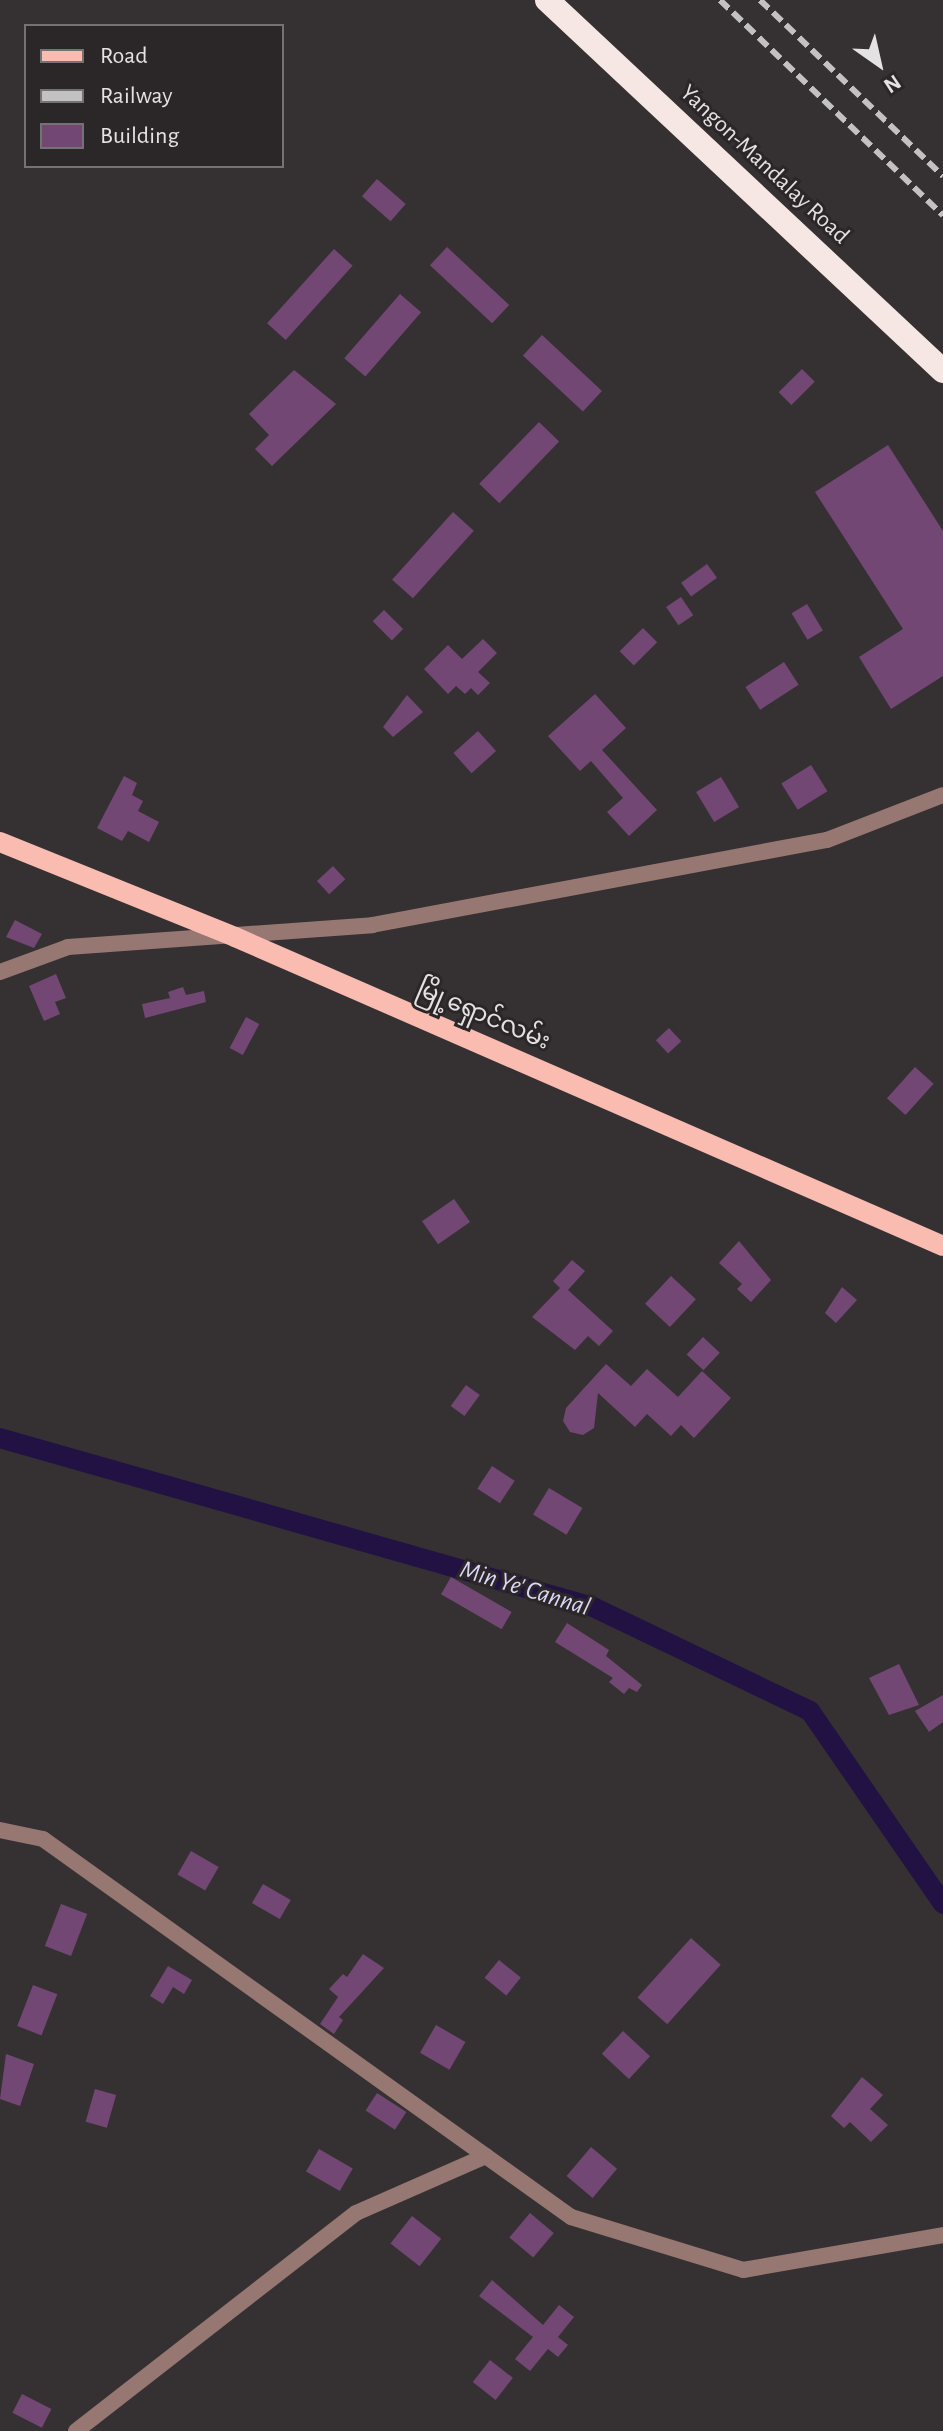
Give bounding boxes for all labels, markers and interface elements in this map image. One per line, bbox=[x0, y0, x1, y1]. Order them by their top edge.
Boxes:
legend bbox=[24, 24, 284, 168]
north arrow bbox=[839, 24, 919, 104]
text: Road bbox=[100, 44, 148, 68]
text: N bbox=[880, 70, 905, 97]
street label: Yangon-Mandalay Road bbox=[673, 79, 855, 251]
text: Railway bbox=[100, 84, 172, 108]
text: Building bbox=[100, 124, 179, 148]
street label: မြို့ရှောင်လမ်း bbox=[412, 975, 554, 1057]
water label: Min Ye' Cannal bbox=[456, 1554, 594, 1624]

